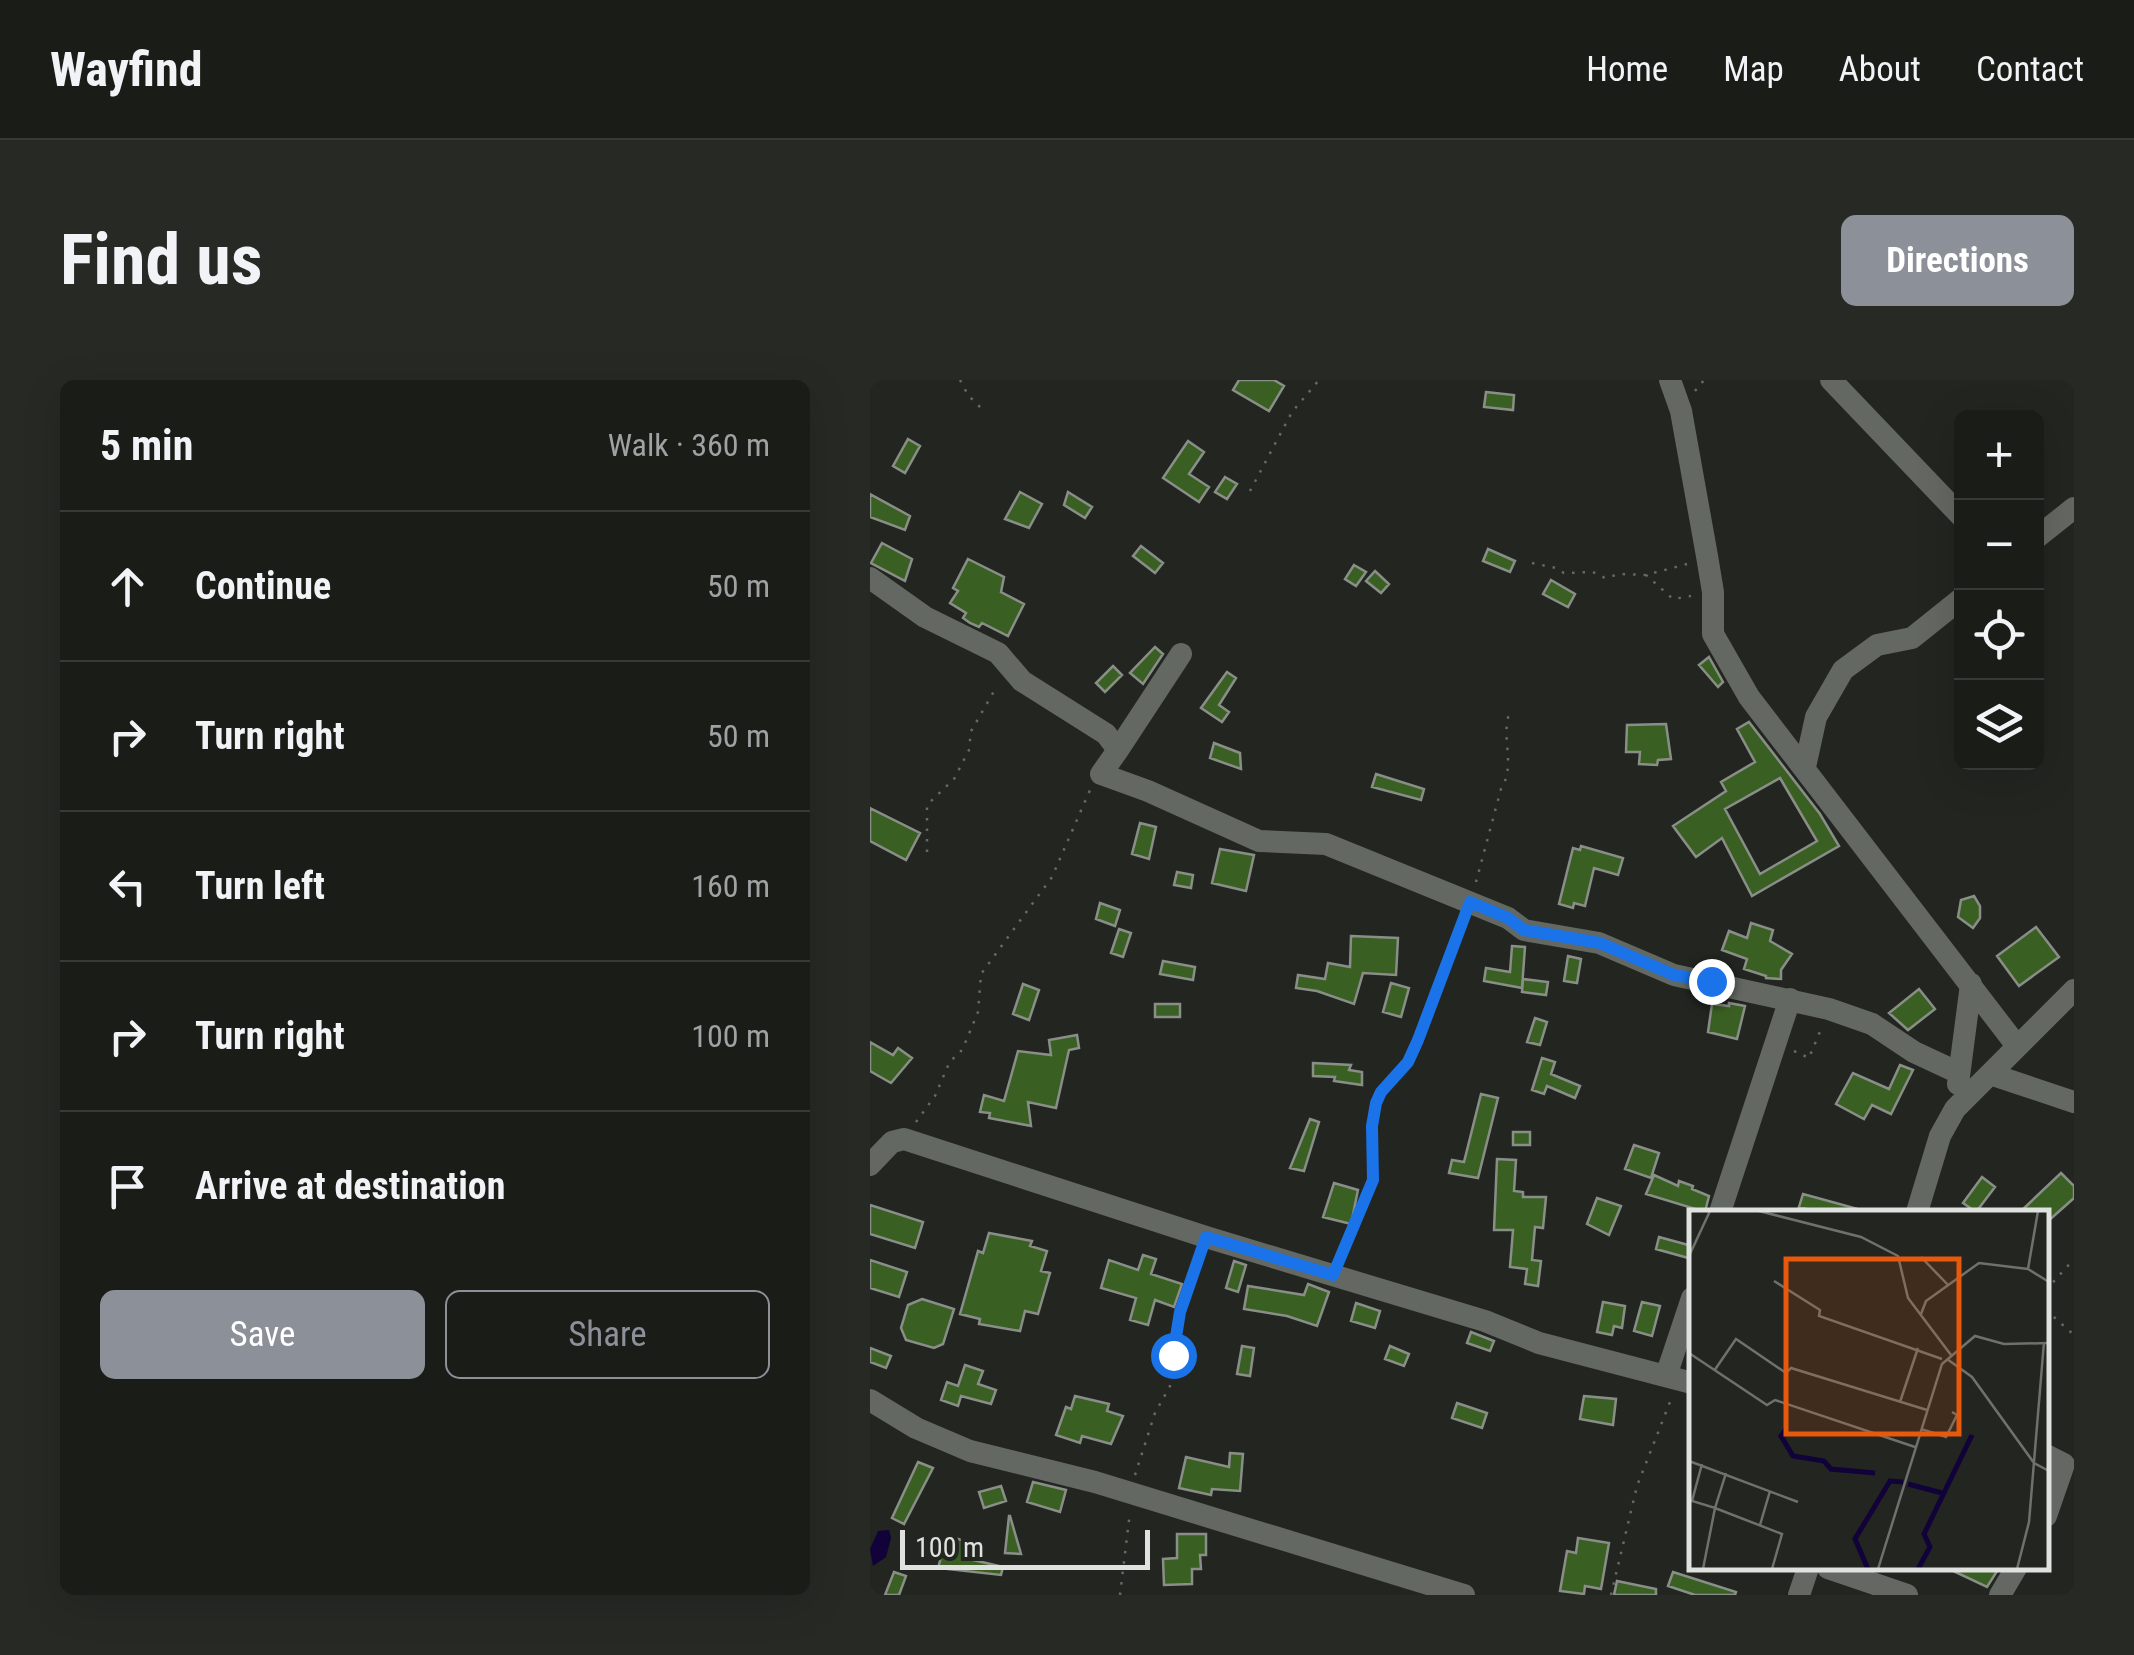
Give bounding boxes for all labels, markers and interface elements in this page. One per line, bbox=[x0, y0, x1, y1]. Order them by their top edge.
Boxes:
text: Wayfind bbox=[50, 41, 202, 98]
text: Home bbox=[1586, 49, 1668, 90]
text: Map bbox=[1723, 49, 1784, 90]
text: About bbox=[1839, 49, 1921, 90]
text: Contact bbox=[1976, 49, 2084, 90]
button: Directions bbox=[1841, 215, 2074, 306]
text: Find us bbox=[60, 219, 262, 301]
map controls bbox=[1954, 410, 2044, 770]
button: + bbox=[1954, 410, 2044, 500]
text: 5 min bbox=[100, 421, 193, 470]
text: Walk · 360 m bbox=[608, 426, 770, 464]
button: − bbox=[1954, 500, 2044, 590]
icon: ahead bbox=[100, 559, 155, 614]
text: Continue bbox=[195, 564, 331, 608]
text: 50 m bbox=[707, 567, 770, 605]
button: locate bbox=[1954, 590, 2044, 680]
button: layers bbox=[1954, 680, 2044, 770]
icon: right bbox=[100, 709, 155, 764]
text: Turn right bbox=[195, 714, 345, 758]
text: 50 m bbox=[707, 717, 770, 755]
icon: left bbox=[100, 859, 155, 914]
text: Turn left bbox=[195, 864, 325, 908]
text: 160 m bbox=[691, 867, 770, 905]
route end bbox=[1689, 959, 1735, 1005]
icon: right bbox=[100, 1009, 155, 1064]
text: Turn right bbox=[195, 1014, 345, 1058]
text: 100 m bbox=[691, 1017, 770, 1055]
icon: arrive bbox=[100, 1159, 155, 1214]
text: Arrive at destination bbox=[195, 1164, 505, 1208]
inset map bbox=[1689, 1210, 2049, 1570]
button: Save bbox=[100, 1290, 425, 1379]
button: Share bbox=[445, 1290, 770, 1379]
route start bbox=[1151, 1333, 1197, 1379]
scale bar bbox=[900, 1525, 1150, 1570]
text: 100 m bbox=[915, 1531, 984, 1564]

